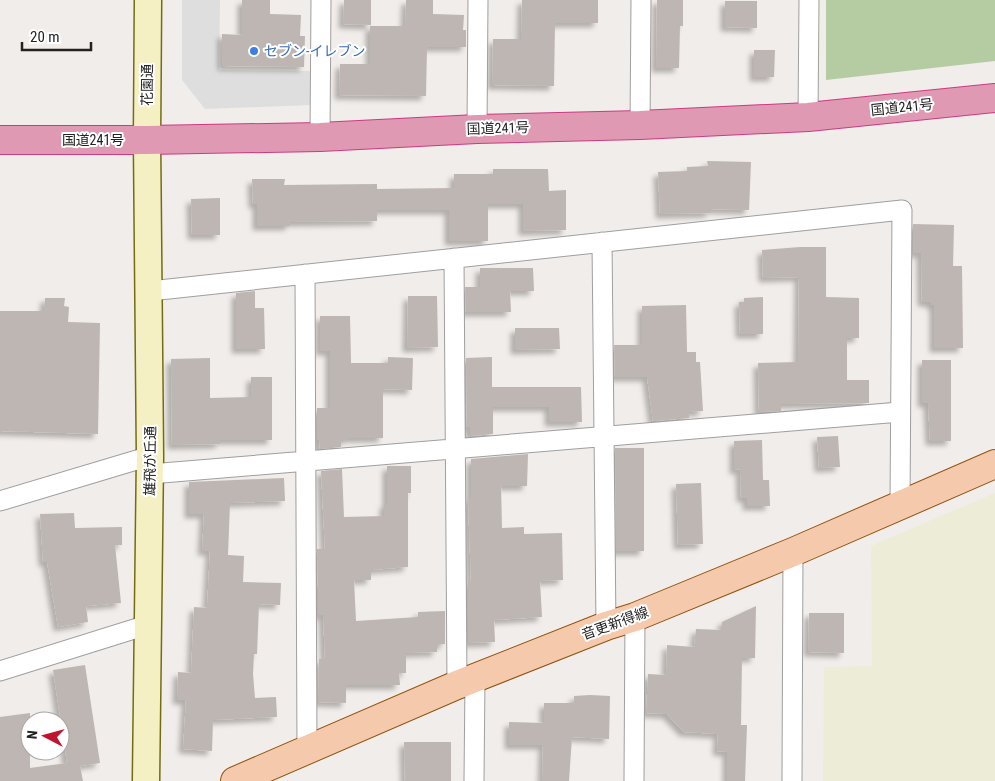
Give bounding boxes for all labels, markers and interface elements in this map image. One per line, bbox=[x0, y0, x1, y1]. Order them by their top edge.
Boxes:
scale bar bbox=[22, 20, 91, 52]
text: 20 m bbox=[30, 28, 60, 46]
place label: セブン-イレブン bbox=[264, 43, 365, 59]
marker: セブン-イレブン bbox=[248, 45, 260, 57]
street label: 花園通 bbox=[139, 64, 155, 106]
street label: 国道241号 bbox=[870, 96, 934, 118]
street label: 国道241号 bbox=[466, 119, 530, 137]
street label: 国道241号 bbox=[62, 132, 124, 148]
street label: 雄飛が丘通 bbox=[141, 426, 159, 496]
street label: 音更新得線 bbox=[579, 604, 651, 642]
north arrow bbox=[20, 711, 70, 761]
text: N bbox=[24, 730, 40, 740]

